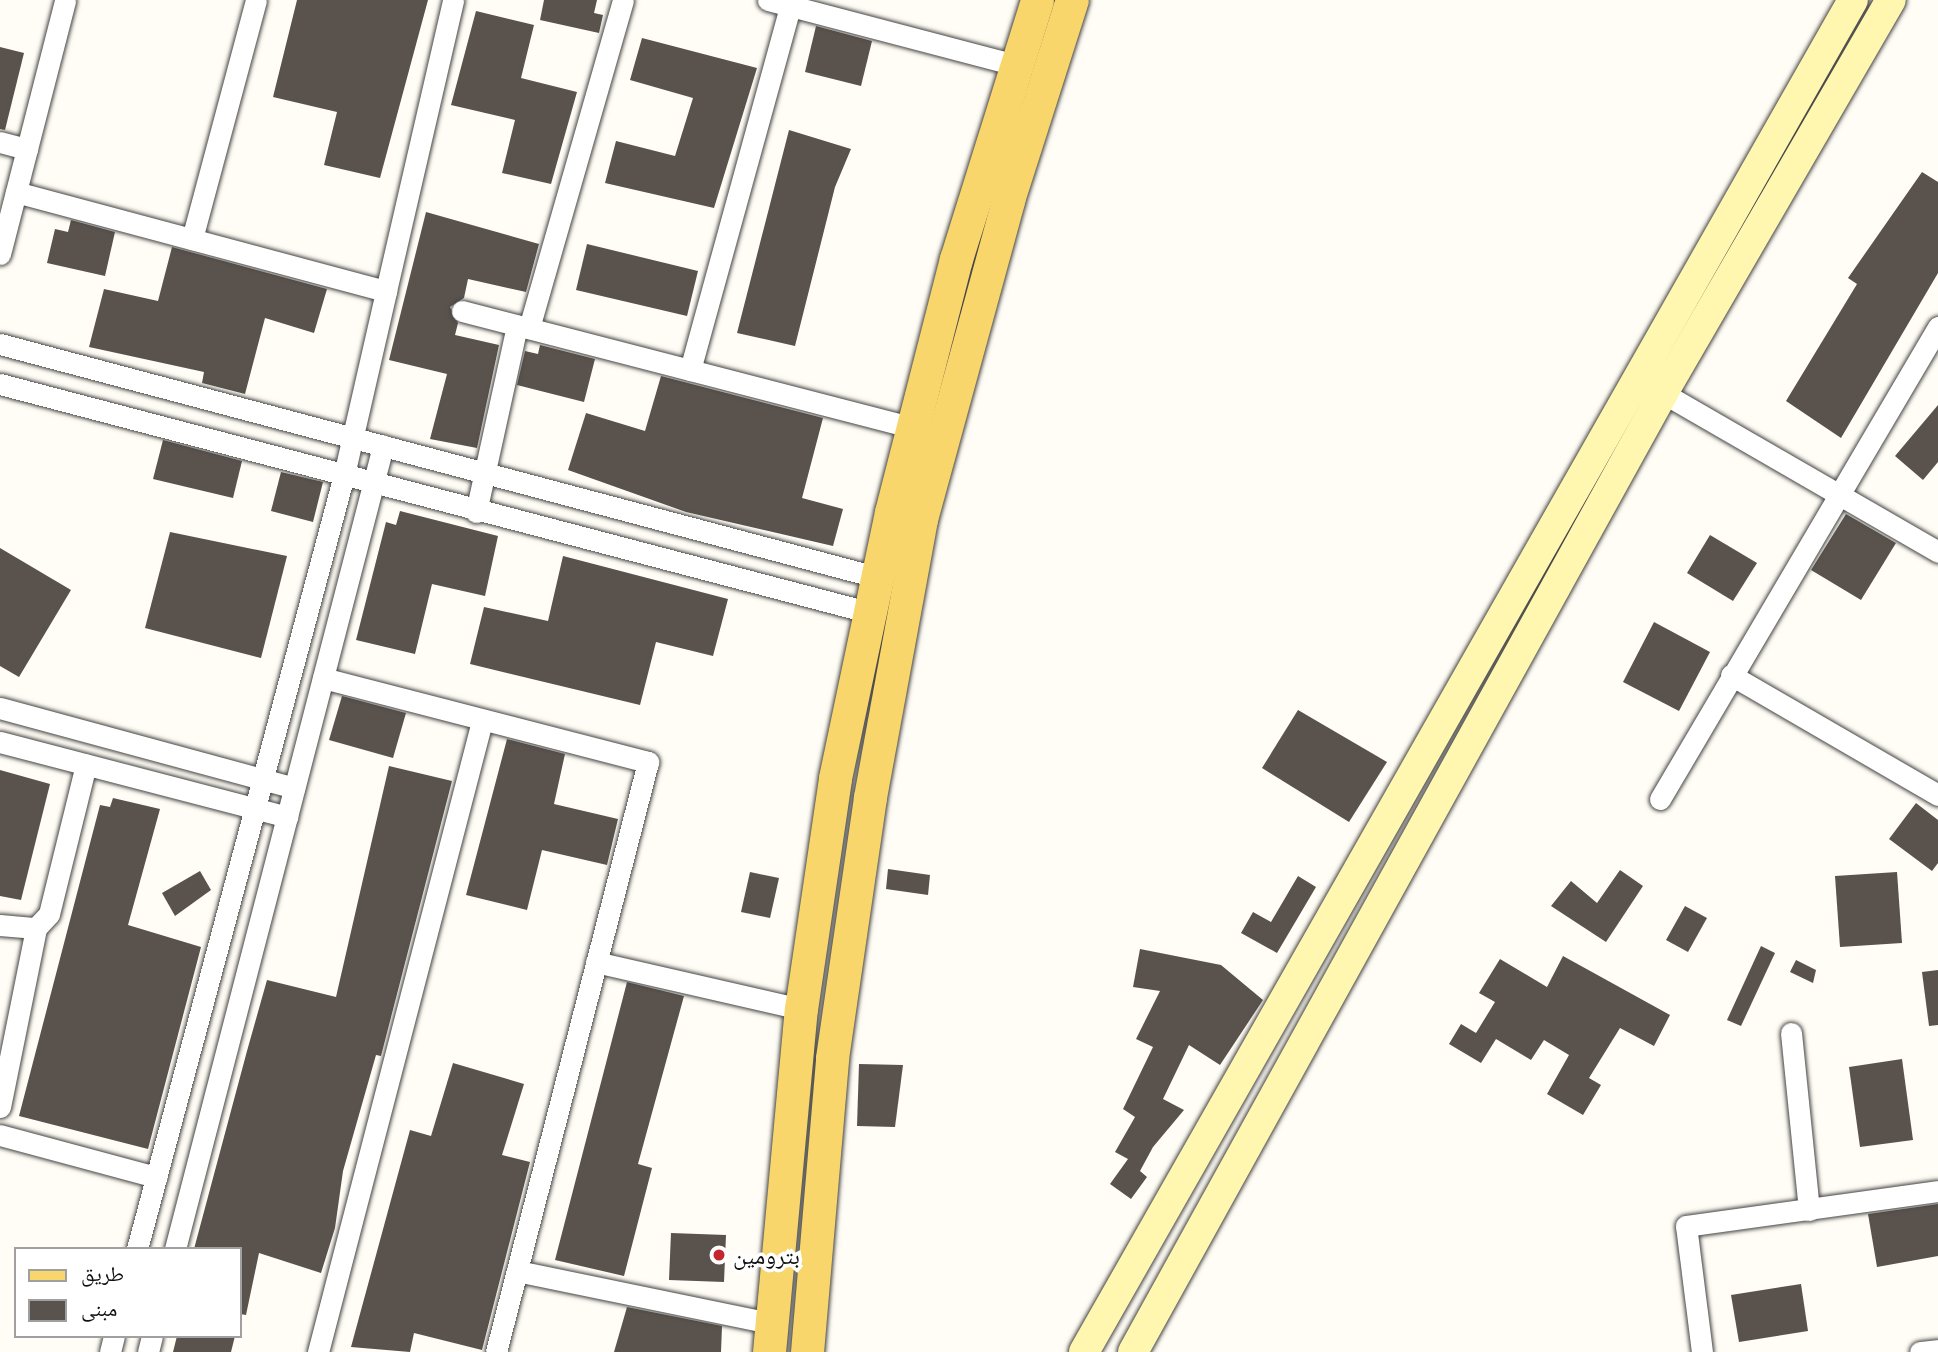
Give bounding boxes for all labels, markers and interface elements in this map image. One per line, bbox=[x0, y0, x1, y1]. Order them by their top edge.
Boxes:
place label: بترومين bbox=[733, 1241, 800, 1269]
legend bbox=[14, 1247, 242, 1338]
marker: بترومين bbox=[711, 1247, 727, 1263]
text: طريق bbox=[81, 1258, 124, 1286]
text: مبنى bbox=[81, 1293, 117, 1321]

